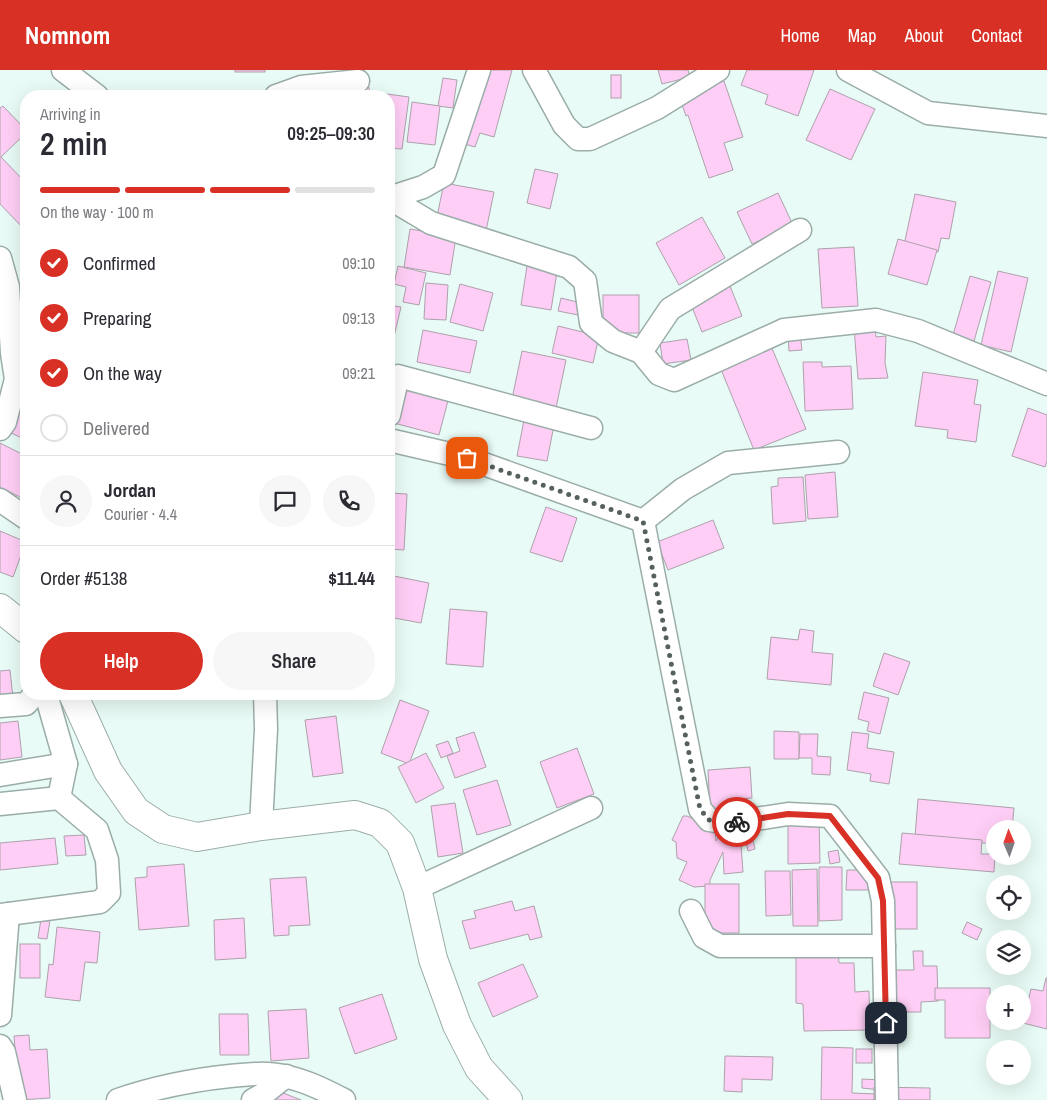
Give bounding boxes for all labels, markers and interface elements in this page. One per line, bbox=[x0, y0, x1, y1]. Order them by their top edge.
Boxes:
text: Nomnom bbox=[25, 19, 110, 51]
text: Home bbox=[780, 23, 820, 48]
text: Map bbox=[848, 23, 877, 48]
text: About bbox=[905, 23, 943, 48]
text: Contact bbox=[971, 23, 1022, 48]
text: Arriving in bbox=[40, 103, 101, 125]
text: 09:25–09:30 bbox=[287, 120, 375, 146]
text: 2 min bbox=[40, 122, 108, 165]
text: On the way · 100 m bbox=[40, 201, 154, 223]
icon: check bbox=[40, 249, 68, 277]
text: Confirmed bbox=[83, 250, 156, 276]
text: 09:10 bbox=[342, 252, 375, 274]
icon: check bbox=[40, 304, 68, 332]
text: Preparing bbox=[83, 305, 151, 331]
text: 09:13 bbox=[342, 307, 375, 329]
icon: check bbox=[40, 359, 68, 387]
text: On the way bbox=[83, 360, 162, 386]
text: 09:21 bbox=[342, 362, 375, 384]
text: Delivered bbox=[83, 415, 150, 441]
pin bbox=[446, 437, 488, 479]
icon: bag bbox=[453, 444, 481, 472]
button: person bbox=[40, 475, 92, 527]
button: chat bbox=[259, 475, 311, 527]
button: phone bbox=[323, 475, 375, 527]
text: Jordan bbox=[104, 477, 156, 503]
text: Courier · 4.4 bbox=[104, 503, 177, 525]
text: Order #5138 bbox=[40, 565, 127, 591]
text: $11.44 bbox=[328, 565, 375, 591]
button: Help bbox=[40, 632, 203, 690]
button: Share bbox=[213, 632, 375, 690]
courier bbox=[712, 797, 762, 847]
icon: bike bbox=[723, 808, 751, 836]
north arrow bbox=[986, 820, 1031, 865]
map controls bbox=[986, 820, 1031, 1085]
button: locate bbox=[986, 875, 1031, 920]
button: layers bbox=[986, 930, 1031, 975]
button: + bbox=[986, 985, 1031, 1030]
pin bbox=[865, 1002, 907, 1044]
icon: home bbox=[872, 1009, 900, 1037]
button: − bbox=[986, 1040, 1031, 1085]

